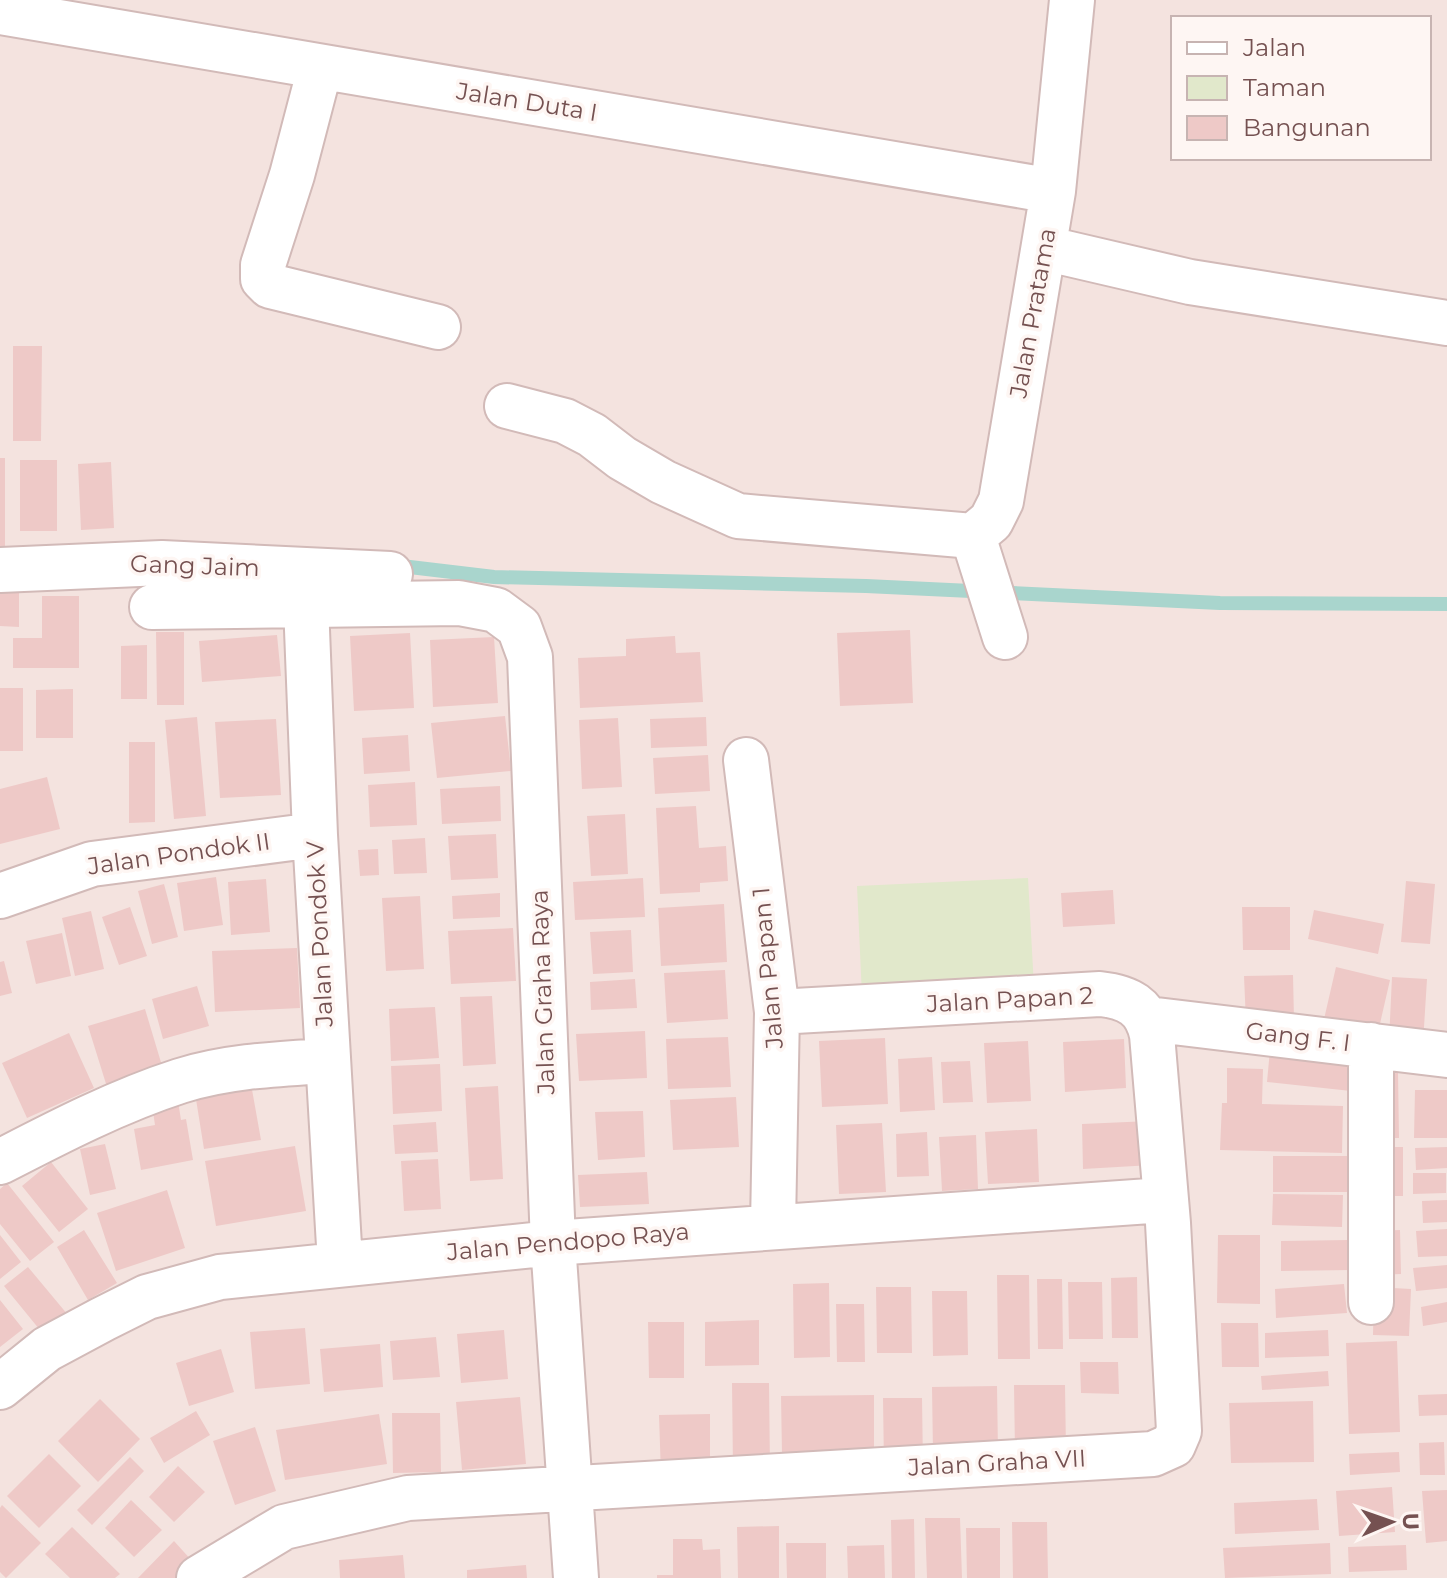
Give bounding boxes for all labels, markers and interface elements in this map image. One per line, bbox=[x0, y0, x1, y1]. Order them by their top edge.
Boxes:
legend bbox=[1171, 16, 1431, 160]
text: Jalan bbox=[1242, 33, 1306, 62]
text: Taman bbox=[1243, 73, 1326, 102]
street label: Jalan Duta I bbox=[454, 76, 600, 127]
text: Bangunan bbox=[1243, 113, 1371, 142]
street label: Jalan Pratama bbox=[1003, 226, 1062, 401]
street label: Gang Jaim bbox=[130, 549, 260, 582]
street label: Jalan Pondok II bbox=[85, 826, 272, 881]
street label: Jalan Pondok V bbox=[300, 840, 339, 1029]
street label: Jalan Papan 1 bbox=[746, 886, 789, 1051]
street label: Jalan Graha Raya bbox=[524, 889, 561, 1096]
street label: Jalan Papan 2 bbox=[925, 981, 1094, 1018]
street label: Gang F. I bbox=[1244, 1016, 1352, 1057]
street label: Jalan Pendopo Raya bbox=[444, 1216, 691, 1267]
street label: Jalan Graha VII bbox=[906, 1443, 1087, 1482]
north arrow bbox=[1351, 1482, 1431, 1562]
text: U bbox=[1397, 1512, 1424, 1530]

